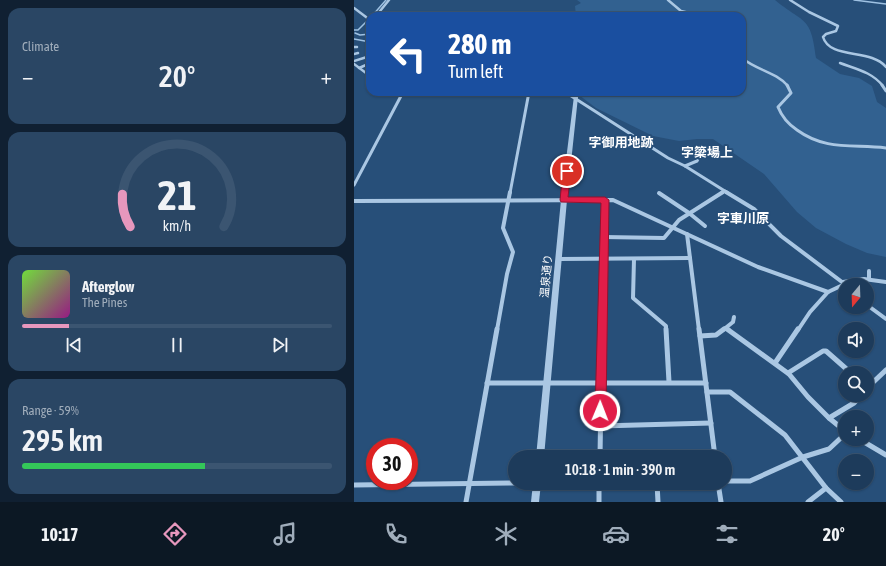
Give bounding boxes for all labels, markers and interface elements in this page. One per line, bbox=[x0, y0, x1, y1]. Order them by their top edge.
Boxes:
icon: left bbox=[382, 28, 434, 80]
text: 280 m bbox=[448, 28, 511, 60]
text: Climate bbox=[22, 39, 59, 54]
text: 20° bbox=[159, 59, 195, 93]
text: Turn left bbox=[448, 61, 503, 82]
text: − bbox=[22, 63, 33, 89]
text: + bbox=[321, 63, 332, 89]
district label: 字御用地跡 bbox=[588, 135, 654, 150]
district label: 字簗場上 bbox=[681, 145, 733, 160]
pin bbox=[550, 154, 584, 188]
icon: arrive bbox=[556, 160, 578, 182]
text: 21 bbox=[157, 171, 197, 219]
district label: 字車川原 bbox=[717, 211, 769, 226]
text: km/h bbox=[163, 218, 191, 234]
street label: 温泉通り bbox=[538, 254, 554, 298]
text: Afterglow bbox=[82, 278, 135, 295]
north arrow bbox=[838, 278, 874, 314]
map controls bbox=[838, 278, 874, 490]
text: The Pines bbox=[82, 295, 127, 310]
button: sound bbox=[838, 322, 874, 358]
icon: previous bbox=[63, 334, 85, 356]
icon: pause bbox=[166, 334, 188, 356]
icon: next bbox=[269, 334, 291, 356]
button: search bbox=[838, 366, 874, 402]
position arrow bbox=[579, 390, 621, 432]
text: Range · 59% bbox=[22, 403, 79, 418]
button: + bbox=[838, 410, 874, 446]
text: 295 km bbox=[22, 423, 103, 457]
speed limit sign: 30 bbox=[366, 438, 418, 490]
button: − bbox=[838, 454, 874, 490]
text: 10:18 · 1 min · 390 m bbox=[565, 461, 675, 478]
icon: directions bbox=[161, 520, 189, 548]
icon: music bbox=[271, 520, 299, 548]
icon: phone bbox=[382, 520, 410, 548]
icon: climate bbox=[492, 520, 520, 548]
icon: car bbox=[602, 520, 630, 548]
icon: filters bbox=[713, 520, 741, 548]
text: 10:17 bbox=[41, 524, 79, 545]
text: 20° bbox=[823, 524, 845, 545]

